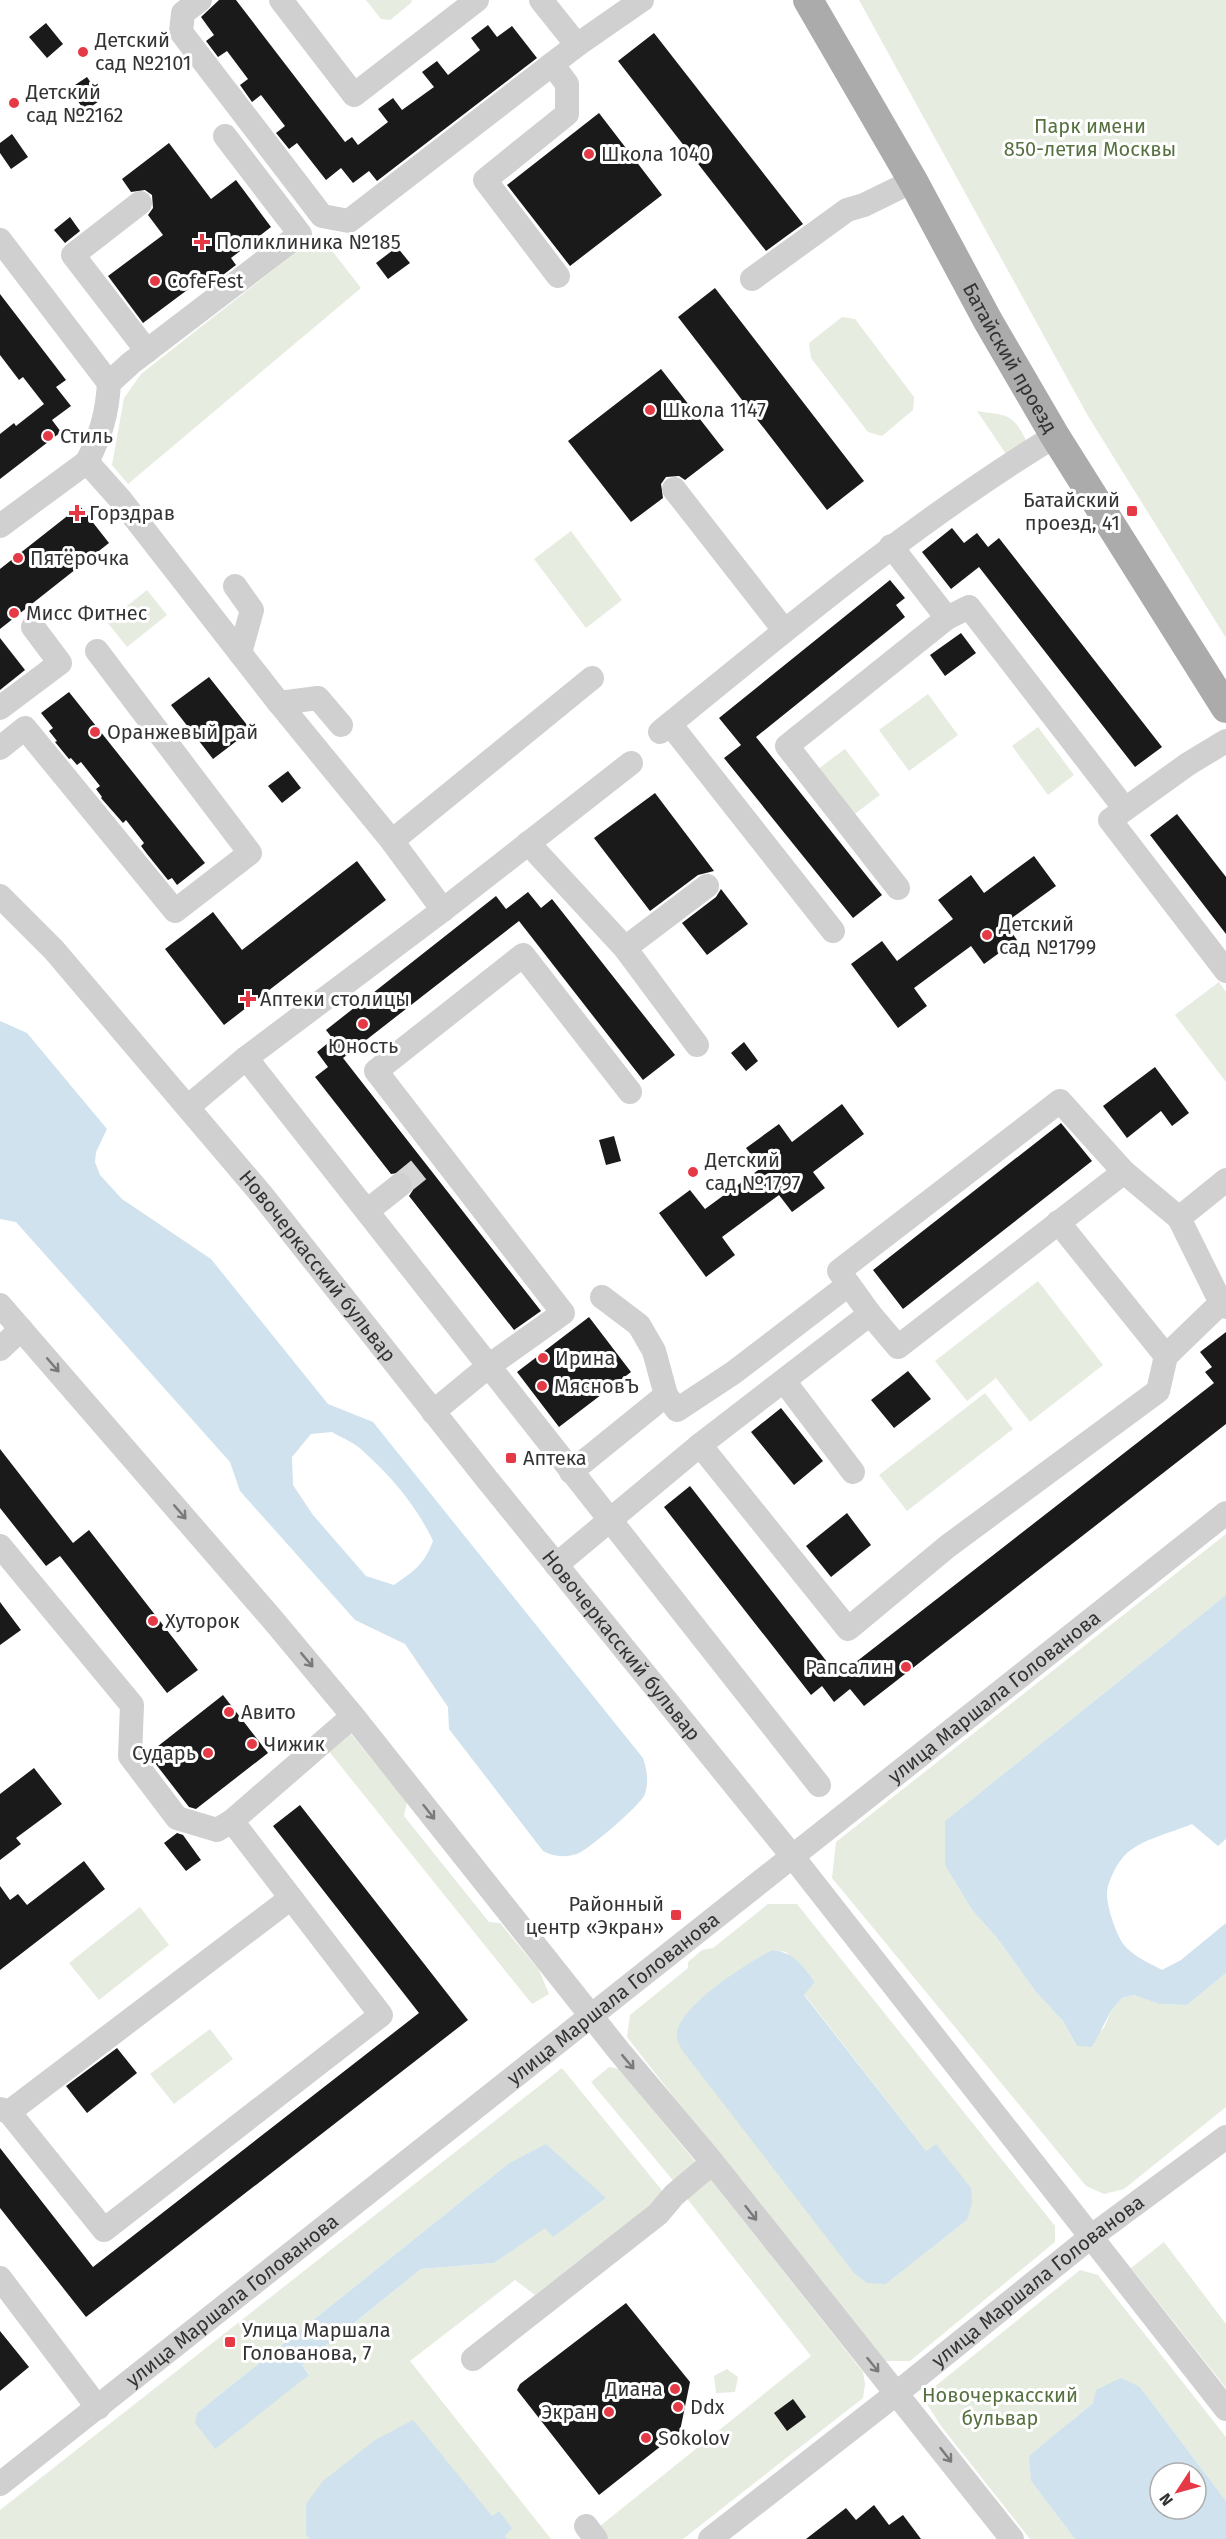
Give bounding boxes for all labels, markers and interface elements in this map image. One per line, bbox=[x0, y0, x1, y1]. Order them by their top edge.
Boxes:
place label: Детский сад №2101 bbox=[94, 28, 192, 75]
marker: Детский сад №2101 bbox=[76, 45, 90, 59]
place label: Детский сад №2162 bbox=[25, 80, 124, 127]
marker: Детский сад №2162 bbox=[7, 96, 21, 110]
park label: Парк имени 850-летия Москвы bbox=[1004, 114, 1176, 161]
place label: Школа 1040 bbox=[601, 142, 711, 166]
marker: Школа 1040 bbox=[582, 147, 596, 161]
place label: Поликлиника №185 bbox=[216, 230, 401, 254]
marker: Поликлиника №185 bbox=[193, 233, 211, 251]
place label: CofeFest bbox=[167, 269, 244, 293]
marker: CofeFest bbox=[148, 274, 162, 288]
street label: Батайский проезд bbox=[958, 279, 1063, 437]
place label: Школа 1147 bbox=[662, 398, 766, 422]
marker: Школа 1147 bbox=[643, 403, 657, 417]
place label: Стиль bbox=[60, 424, 113, 448]
marker: Стиль bbox=[41, 429, 55, 443]
place label: Батайский проезд, 41 bbox=[1023, 488, 1120, 535]
place label: Горздрав bbox=[89, 501, 175, 525]
marker: Батайский проезд, 41 bbox=[1125, 504, 1139, 518]
marker: Горздрав bbox=[70, 506, 84, 520]
place label: Пятёрочка bbox=[30, 546, 130, 570]
marker: Пятёрочка bbox=[11, 551, 25, 565]
place label: Мисс Фитнес bbox=[26, 601, 147, 625]
marker: Мисс Фитнес bbox=[7, 606, 21, 620]
place label: Оранжевый рай bbox=[107, 720, 258, 744]
marker: Оранжевый рай bbox=[88, 725, 102, 739]
place label: Детский сад №1799 bbox=[998, 912, 1096, 959]
marker: Детский сад №1799 bbox=[980, 928, 994, 942]
place label: Аптеки столицы bbox=[260, 987, 410, 1011]
marker: Аптеки столицы bbox=[241, 992, 255, 1006]
marker: Юность bbox=[356, 1017, 370, 1031]
place label: Юность bbox=[328, 1034, 398, 1058]
place label: Детский сад №1797 bbox=[704, 1148, 801, 1195]
street label: Новочеркасский бульвар bbox=[234, 1165, 401, 1367]
marker: Детский сад №1797 bbox=[686, 1165, 700, 1179]
place label: Ирина bbox=[555, 1346, 615, 1370]
marker: Ирина bbox=[536, 1351, 550, 1365]
one-way arrow bbox=[45, 1356, 59, 1372]
place label: МясновЪ bbox=[554, 1374, 639, 1398]
marker: МясновЪ bbox=[535, 1379, 549, 1393]
place label: Аптека bbox=[523, 1446, 587, 1470]
marker: Аптека bbox=[504, 1451, 518, 1465]
one-way arrow bbox=[173, 1504, 187, 1519]
street label: Новочеркасский бульвар bbox=[537, 1545, 706, 1745]
street label: улица Маршала Голованова bbox=[883, 1605, 1105, 1788]
place label: Хуторок bbox=[165, 1609, 240, 1633]
marker: Хуторок bbox=[146, 1614, 160, 1628]
one-way arrow bbox=[300, 1652, 314, 1667]
place label: Рапсалин bbox=[805, 1655, 894, 1679]
marker: Рапсалин bbox=[899, 1660, 913, 1674]
place label: Авито bbox=[241, 1700, 296, 1724]
marker: Авито bbox=[222, 1705, 236, 1719]
place label: Чижик bbox=[264, 1732, 326, 1756]
marker: Чижик bbox=[245, 1737, 259, 1751]
place label: Сударь bbox=[132, 1741, 196, 1765]
marker: Сударь bbox=[201, 1746, 215, 1760]
one-way arrow bbox=[423, 1804, 436, 1820]
place label: Районный центр «Экран» bbox=[526, 1892, 664, 1939]
street label: улица Маршала Голованова bbox=[502, 1907, 724, 2090]
marker: Районный центр «Экран» bbox=[669, 1908, 683, 1922]
one-way arrow bbox=[621, 2054, 634, 2070]
street label: улица Маршала Голованова bbox=[927, 2190, 1149, 2373]
one-way arrow bbox=[745, 2204, 758, 2220]
street label: улица Маршала Голованова bbox=[121, 2209, 343, 2392]
place label: Улица Маршала Голованова, 7 bbox=[242, 2318, 391, 2365]
marker: Улица Маршала Голованова, 7 bbox=[223, 2335, 237, 2349]
one-way arrow bbox=[867, 2356, 880, 2372]
place label: Диана bbox=[604, 2377, 663, 2401]
marker: Диана bbox=[668, 2382, 682, 2396]
park label: Новочеркасский бульвар bbox=[922, 2383, 1078, 2430]
place label: Ddx bbox=[690, 2395, 725, 2419]
place label: Экран bbox=[541, 2400, 597, 2424]
marker: Ddx bbox=[671, 2400, 685, 2414]
marker: Экран bbox=[602, 2405, 616, 2419]
place label: Sokolov bbox=[658, 2426, 730, 2450]
marker: Sokolov bbox=[639, 2431, 653, 2445]
one-way arrow bbox=[940, 2447, 953, 2463]
north arrow bbox=[1148, 2461, 1208, 2521]
text: N bbox=[1155, 2490, 1177, 2509]

